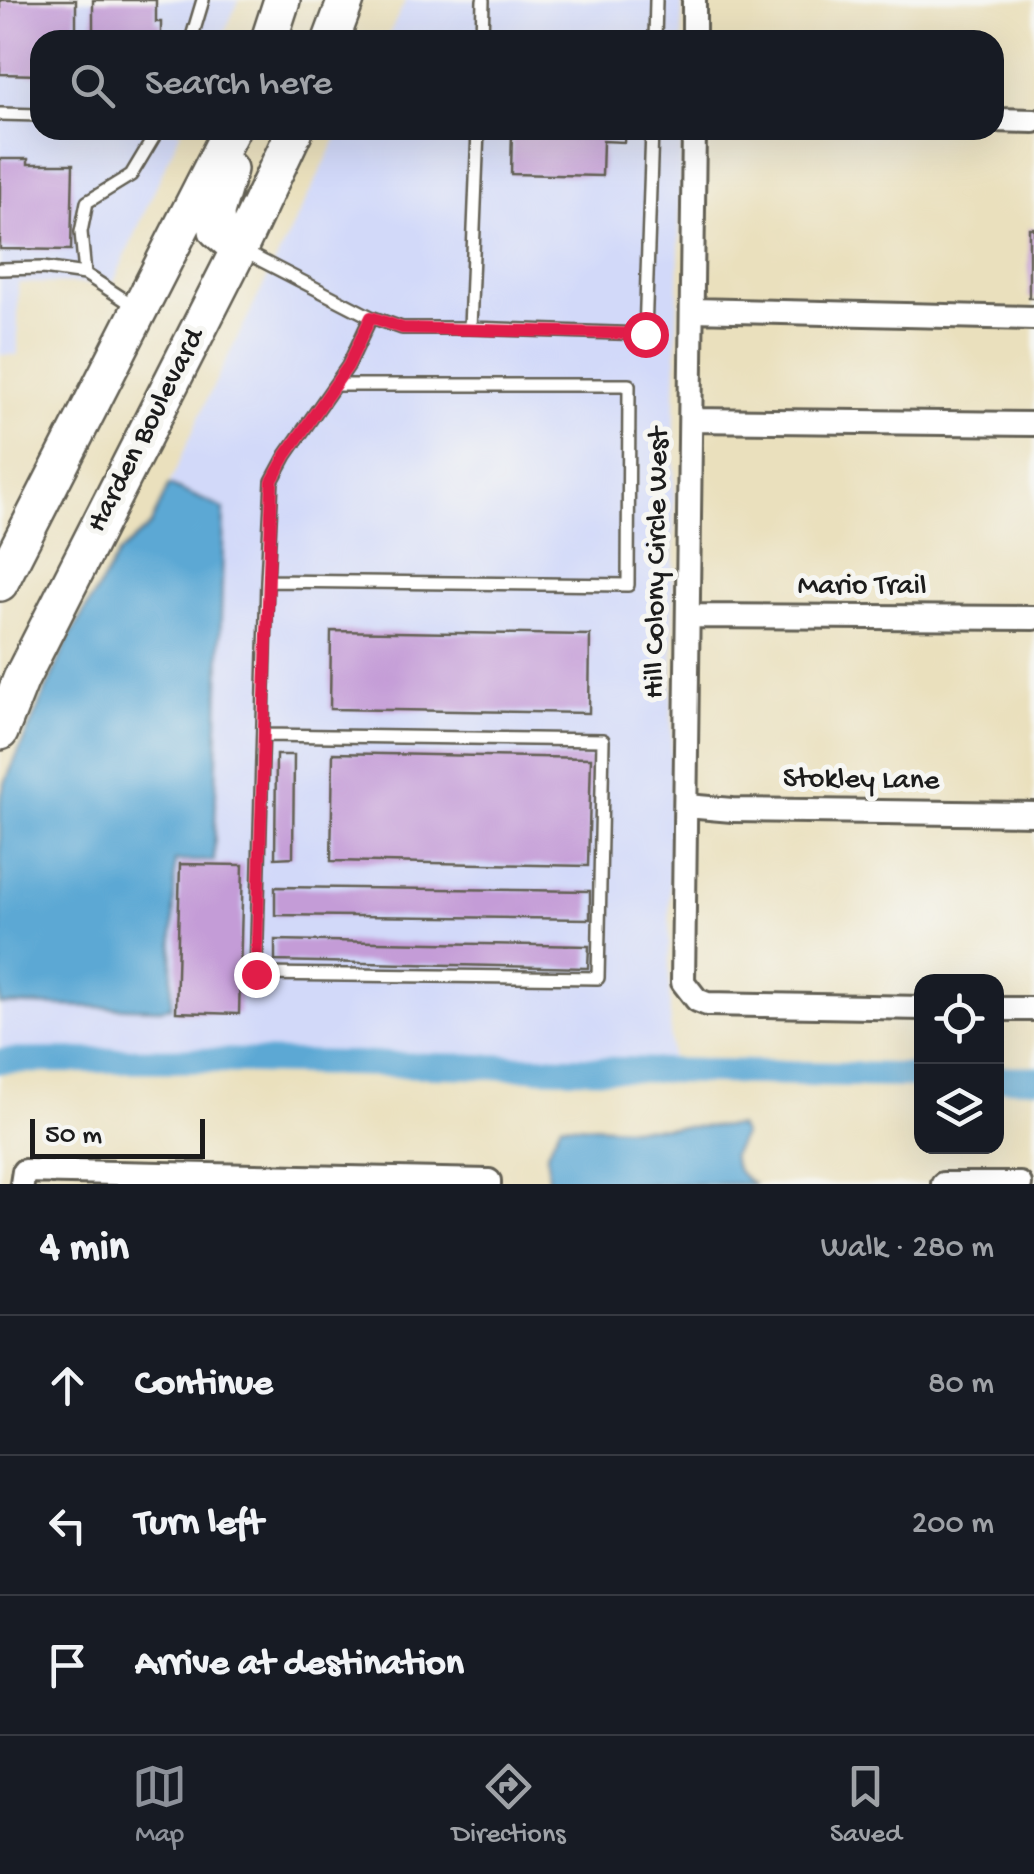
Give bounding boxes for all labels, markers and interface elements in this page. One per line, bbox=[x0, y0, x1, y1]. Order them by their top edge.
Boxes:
search box bbox=[30, 30, 1004, 140]
icon: search bbox=[65, 58, 120, 113]
text: Search here bbox=[145, 63, 332, 107]
route start bbox=[623, 312, 669, 358]
street label: Harden Boulevard bbox=[81, 321, 215, 539]
street label: Hill Colony Circle West bbox=[638, 424, 678, 699]
street label: Mario Trail bbox=[797, 570, 927, 605]
street label: Stokley Lane bbox=[782, 762, 940, 800]
route end bbox=[234, 952, 280, 998]
map controls bbox=[914, 974, 1004, 1154]
button: locate bbox=[914, 974, 1004, 1064]
button: layers bbox=[914, 1064, 1004, 1154]
scale bar bbox=[30, 1114, 205, 1158]
text: 50 m bbox=[45, 1120, 102, 1153]
text: 4 min bbox=[40, 1225, 129, 1274]
text: Walk · 280 m bbox=[821, 1230, 994, 1268]
icon: ahead bbox=[40, 1358, 95, 1413]
text: Continue bbox=[135, 1363, 273, 1407]
text: 80 m bbox=[928, 1366, 994, 1404]
icon: left bbox=[40, 1498, 95, 1553]
text: Turn left bbox=[135, 1503, 263, 1547]
text: 200 m bbox=[912, 1506, 994, 1544]
icon: arrive bbox=[40, 1638, 95, 1693]
text: Arrive at destination bbox=[135, 1643, 464, 1687]
tab: Map bbox=[132, 1759, 187, 1852]
tab: Directions bbox=[452, 1759, 566, 1852]
tab: Saved bbox=[830, 1759, 902, 1852]

